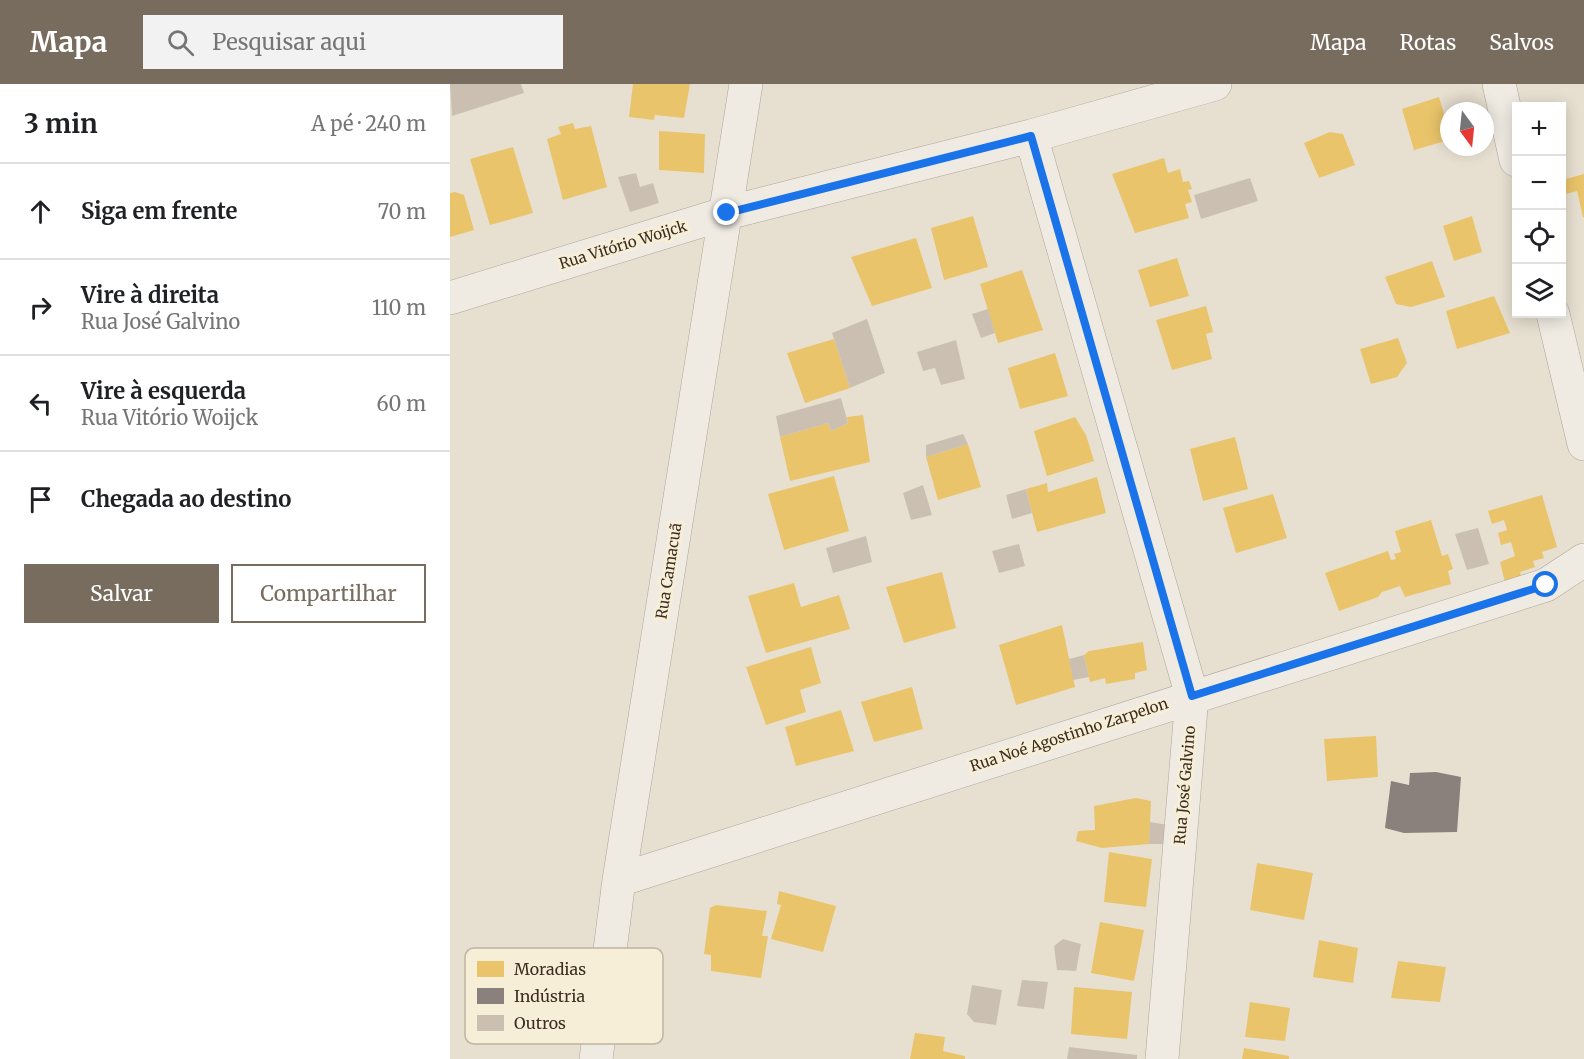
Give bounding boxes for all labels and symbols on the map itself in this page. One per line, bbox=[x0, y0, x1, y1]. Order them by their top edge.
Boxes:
north arrow bbox=[1440, 102, 1494, 156]
route end bbox=[713, 199, 739, 225]
street label: Rua Vitório Woijck bbox=[557, 216, 690, 273]
street label: Rua Camacuã bbox=[652, 521, 685, 620]
route start bbox=[1532, 571, 1558, 597]
street label: Rua Noé Agostinho Zarpelon bbox=[967, 693, 1170, 776]
street label: Rua José Galvino bbox=[1170, 724, 1199, 845]
legend bbox=[465, 948, 663, 1044]
text: Moradias bbox=[514, 959, 586, 979]
text: Indústria bbox=[514, 986, 585, 1006]
text: Outros bbox=[514, 1013, 566, 1033]

